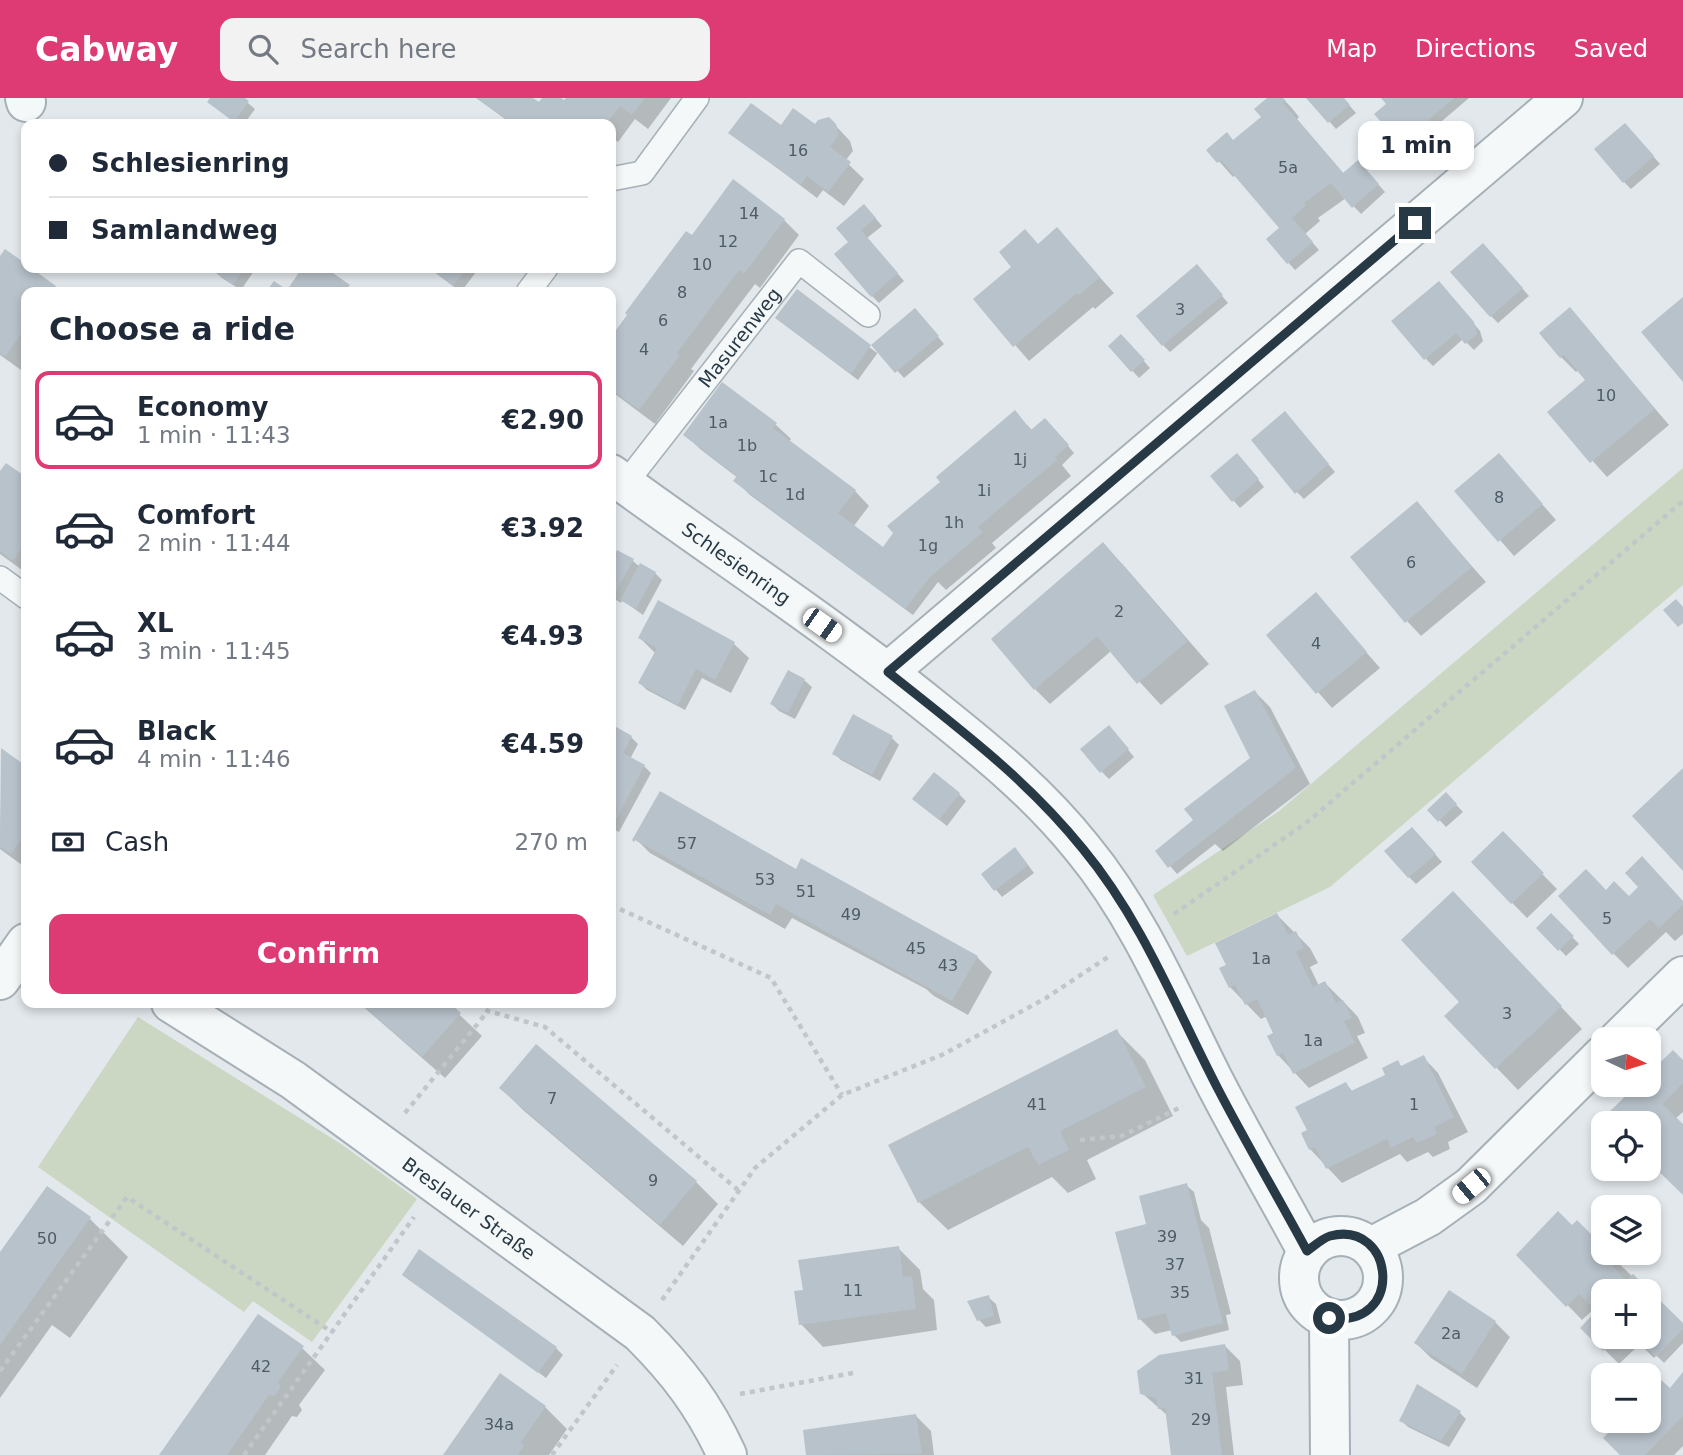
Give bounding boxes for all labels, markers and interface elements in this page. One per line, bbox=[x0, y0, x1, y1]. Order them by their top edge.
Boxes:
search box bbox=[220, 18, 710, 81]
text: Cabway bbox=[35, 30, 178, 69]
icon: search bbox=[244, 30, 282, 68]
text: Search here bbox=[300, 34, 457, 64]
text: Map bbox=[1326, 35, 1377, 63]
text: Directions bbox=[1415, 35, 1536, 63]
text: Saved bbox=[1574, 35, 1648, 63]
callout: 1 min bbox=[1357, 122, 1473, 170]
text: 1 min bbox=[1380, 132, 1452, 158]
house number: 16 bbox=[788, 141, 808, 160]
text: Schlesienring bbox=[91, 148, 290, 178]
house number: 5a bbox=[1278, 158, 1298, 177]
house number: 14 bbox=[739, 204, 759, 223]
route end bbox=[1399, 207, 1431, 239]
text: Samlandweg bbox=[91, 215, 278, 245]
house number: 12 bbox=[718, 232, 738, 251]
house number: 10 bbox=[692, 255, 712, 274]
house number: 8 bbox=[677, 283, 687, 302]
street label: Masurenweg bbox=[694, 283, 785, 392]
house number: 3 bbox=[1175, 300, 1185, 319]
text: Choose a ride bbox=[49, 310, 295, 348]
house number: 6 bbox=[658, 311, 668, 330]
house number: 4 bbox=[639, 340, 649, 359]
house number: 10 bbox=[1596, 386, 1616, 405]
icon: car bbox=[53, 389, 116, 452]
text: Economy bbox=[137, 392, 268, 422]
text: €2.90 bbox=[502, 405, 584, 435]
house number: 1a bbox=[708, 413, 728, 432]
text: 1 min · 11:43 bbox=[137, 422, 291, 448]
house number: 1b bbox=[737, 436, 757, 455]
house number: 1j bbox=[1013, 450, 1027, 469]
house number: 1c bbox=[759, 467, 777, 486]
house number: 1i bbox=[977, 481, 991, 500]
house number: 1d bbox=[785, 485, 805, 504]
house number: 8 bbox=[1494, 488, 1504, 507]
icon: car bbox=[53, 497, 116, 560]
text: Comfort bbox=[137, 500, 255, 530]
text: €3.92 bbox=[502, 513, 584, 543]
house number: 1h bbox=[944, 513, 964, 532]
street label: Schlesienring bbox=[678, 518, 795, 609]
text: 2 min · 11:44 bbox=[137, 530, 291, 556]
house number: 1g bbox=[918, 536, 938, 555]
house number: 6 bbox=[1406, 553, 1416, 572]
house number: 2 bbox=[1114, 602, 1124, 621]
car bbox=[799, 604, 846, 646]
icon: car bbox=[53, 605, 116, 668]
text: XL bbox=[137, 608, 174, 638]
text: €4.93 bbox=[502, 621, 584, 651]
house number: 4 bbox=[1311, 634, 1321, 653]
text: 3 min · 11:45 bbox=[137, 638, 291, 664]
icon: car bbox=[53, 713, 116, 776]
text: Black bbox=[137, 716, 216, 746]
text: €4.59 bbox=[502, 729, 584, 759]
text: 4 min · 11:46 bbox=[137, 746, 291, 772]
icon: cash bbox=[49, 823, 87, 861]
text: Cash bbox=[105, 827, 169, 857]
text: 270 m bbox=[514, 829, 588, 855]
house number: 57 bbox=[677, 834, 697, 853]
house number: 53 bbox=[755, 870, 775, 889]
house number: 51 bbox=[796, 882, 816, 901]
house number: 49 bbox=[841, 905, 861, 924]
house number: 5 bbox=[1602, 909, 1612, 928]
button: Confirm bbox=[49, 914, 588, 994]
house number: 45 bbox=[906, 939, 926, 958]
house number: 1a bbox=[1251, 949, 1271, 968]
house number: 43 bbox=[938, 956, 958, 975]
house number: 3 bbox=[1502, 1004, 1512, 1023]
north arrow bbox=[1591, 1027, 1661, 1097]
map controls bbox=[1591, 1027, 1661, 1433]
house number: 1a bbox=[1303, 1031, 1323, 1050]
house number: 7 bbox=[547, 1089, 557, 1108]
house number: 41 bbox=[1027, 1095, 1047, 1114]
house number: 1 bbox=[1409, 1095, 1419, 1114]
button: locate bbox=[1591, 1111, 1661, 1181]
street label: Breslauer Straße bbox=[398, 1152, 540, 1264]
car bbox=[1449, 1164, 1494, 1208]
house number: 9 bbox=[648, 1171, 658, 1190]
button: layers bbox=[1591, 1195, 1661, 1265]
house number: 39 bbox=[1157, 1227, 1177, 1246]
house number: 50 bbox=[37, 1229, 57, 1248]
house number: 37 bbox=[1165, 1255, 1185, 1274]
button: + bbox=[1591, 1279, 1661, 1349]
house number: 11 bbox=[843, 1281, 863, 1300]
house number: 35 bbox=[1170, 1283, 1190, 1302]
route start bbox=[1313, 1302, 1345, 1334]
house number: 2a bbox=[1441, 1324, 1461, 1343]
house number: 42 bbox=[251, 1357, 271, 1376]
button: − bbox=[1591, 1363, 1661, 1433]
house number: 31 bbox=[1184, 1369, 1204, 1388]
house number: 29 bbox=[1191, 1410, 1211, 1429]
house number: 34a bbox=[484, 1415, 514, 1434]

